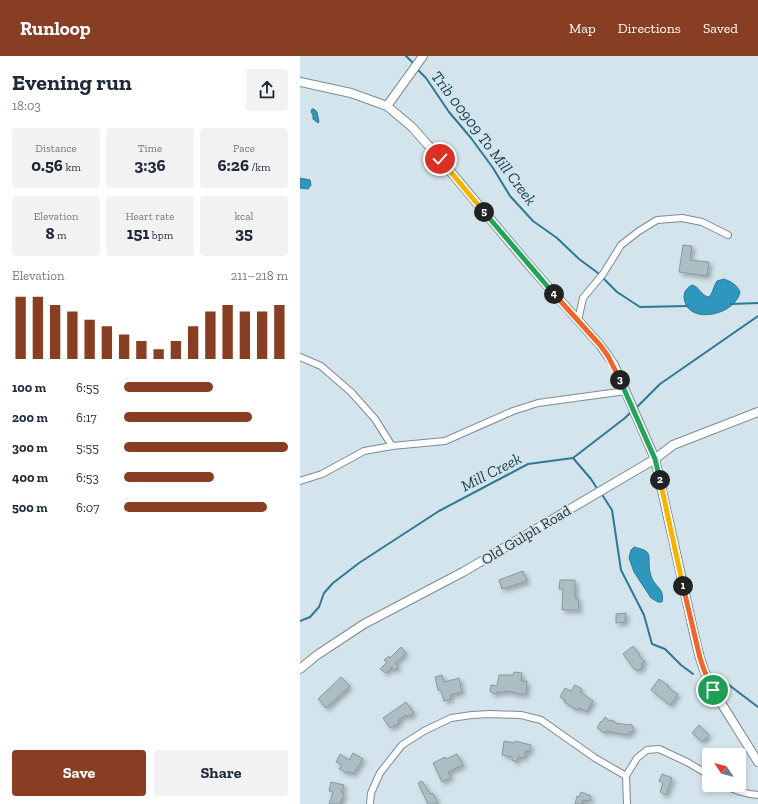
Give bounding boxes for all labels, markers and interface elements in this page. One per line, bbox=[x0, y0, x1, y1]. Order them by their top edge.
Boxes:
text: Runloop bbox=[20, 17, 91, 40]
text: Map bbox=[569, 20, 596, 37]
text: Directions bbox=[618, 20, 681, 37]
text: Saved bbox=[703, 20, 738, 37]
water label: Trib 00909 To Mill Creek bbox=[427, 67, 541, 209]
text: Evening run bbox=[12, 69, 132, 96]
button: share bbox=[246, 69, 288, 111]
text: 18:03 bbox=[12, 98, 41, 113]
text: Distance bbox=[35, 142, 77, 155]
text: Time bbox=[138, 142, 162, 155]
text: Pace bbox=[233, 142, 255, 155]
pin bbox=[423, 142, 457, 176]
icon: check bbox=[429, 148, 451, 170]
text: 0.56 bbox=[31, 155, 63, 175]
text: 3:36 bbox=[134, 155, 166, 175]
text: 6:26 bbox=[217, 155, 249, 175]
text: km bbox=[63, 161, 81, 174]
text: /km bbox=[249, 161, 271, 174]
pin: 5 bbox=[474, 202, 494, 222]
text: 5 bbox=[481, 205, 487, 218]
text: Elevation bbox=[34, 210, 78, 223]
text: Heart rate bbox=[126, 210, 174, 223]
text: kcal bbox=[235, 210, 253, 223]
text: 8 bbox=[45, 223, 55, 243]
text: 151 bbox=[127, 223, 149, 243]
text: 35 bbox=[235, 223, 253, 243]
text: m bbox=[55, 229, 67, 242]
text: bpm bbox=[149, 229, 173, 242]
text: Elevation bbox=[12, 268, 64, 283]
text: 211–218 m bbox=[231, 268, 288, 283]
pin: 4 bbox=[544, 284, 564, 304]
text: 4 bbox=[551, 287, 557, 300]
pin: 3 bbox=[610, 370, 630, 390]
text: 3 bbox=[617, 373, 623, 386]
text: 100 m bbox=[12, 380, 46, 395]
text: 6:55 bbox=[76, 380, 99, 395]
text: 200 m bbox=[12, 410, 48, 425]
text: 6:17 bbox=[76, 410, 97, 425]
text: 300 m bbox=[12, 440, 48, 455]
text: 5:55 bbox=[76, 440, 99, 455]
water label: Mill Creek bbox=[458, 449, 524, 495]
text: 400 m bbox=[12, 470, 48, 485]
text: 6:53 bbox=[76, 470, 99, 485]
pin: 2 bbox=[650, 470, 670, 490]
text: 2 bbox=[657, 473, 663, 486]
text: 500 m bbox=[12, 500, 48, 515]
text: 6:07 bbox=[76, 500, 99, 515]
street label: Old Gulph Road bbox=[478, 501, 575, 569]
pin: 1 bbox=[673, 576, 693, 596]
text: 1 bbox=[681, 579, 685, 592]
pin bbox=[696, 673, 730, 707]
icon: arrive bbox=[702, 679, 724, 701]
north arrow bbox=[702, 748, 746, 792]
map controls bbox=[702, 748, 746, 792]
button: Save bbox=[12, 750, 146, 796]
button: Share bbox=[154, 750, 288, 796]

